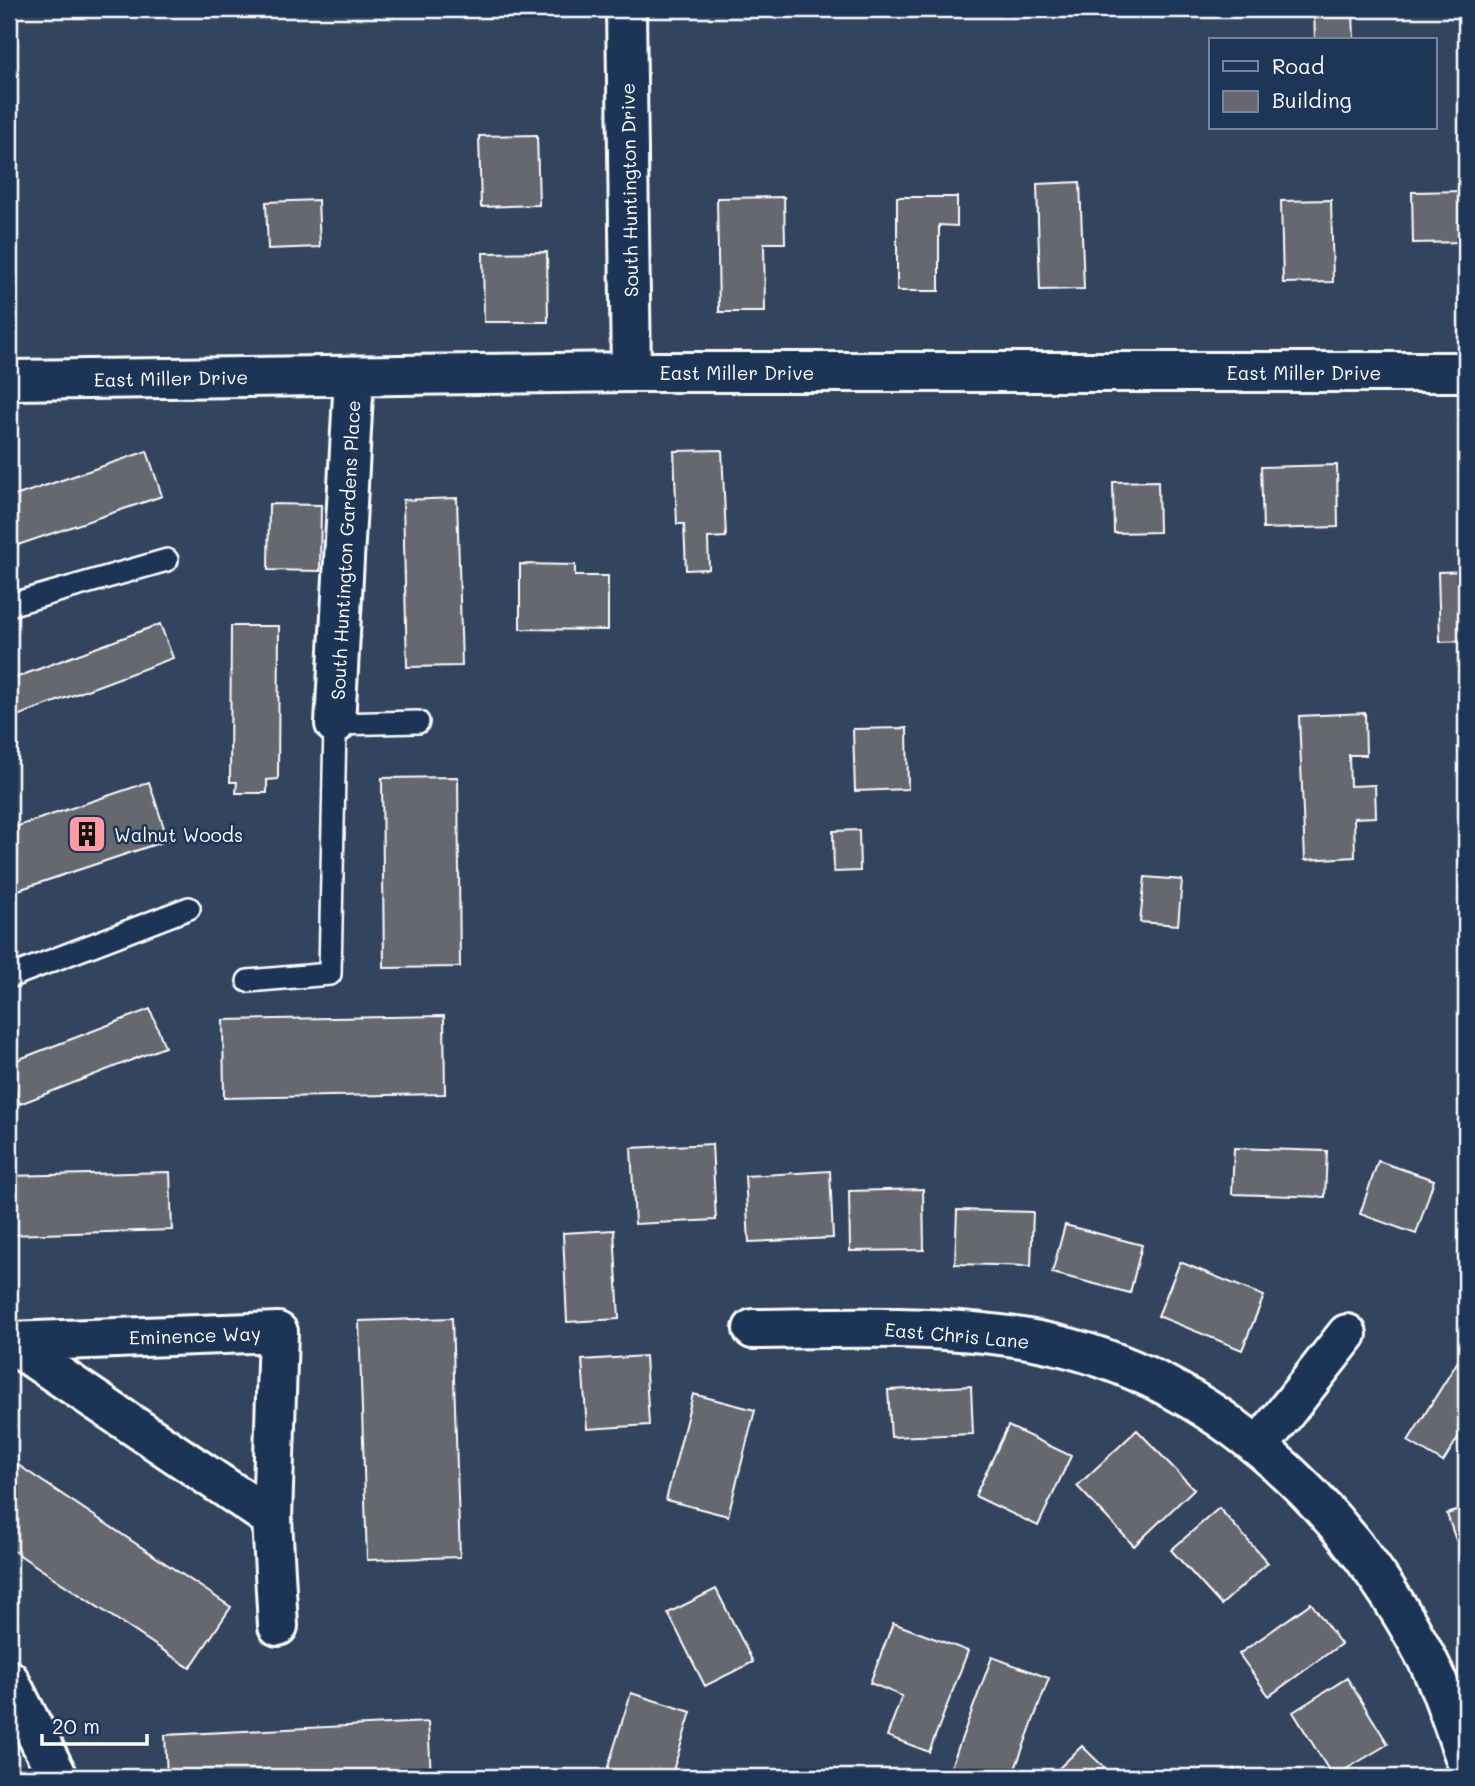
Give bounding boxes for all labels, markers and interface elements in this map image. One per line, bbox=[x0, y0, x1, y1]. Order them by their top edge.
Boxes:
legend bbox=[1209, 38, 1436, 130]
text: Road bbox=[1272, 52, 1324, 79]
street label: South Huntington Drive bbox=[615, 83, 643, 297]
text: Building bbox=[1272, 86, 1352, 113]
street label: East Miller Drive bbox=[660, 360, 814, 385]
street label: East Miller Drive bbox=[1227, 360, 1381, 385]
street label: East Miller Drive bbox=[94, 364, 248, 392]
street label: South Huntington Gardens Place bbox=[325, 399, 365, 701]
building icon: Walnut Woods bbox=[66, 813, 108, 855]
place label: Walnut Woods bbox=[114, 822, 243, 847]
street label: East Chris Lane bbox=[883, 1316, 1031, 1354]
street label: Eminence Way bbox=[129, 1320, 261, 1350]
scale bar bbox=[42, 1702, 147, 1746]
text: 20 m bbox=[52, 1712, 100, 1739]

